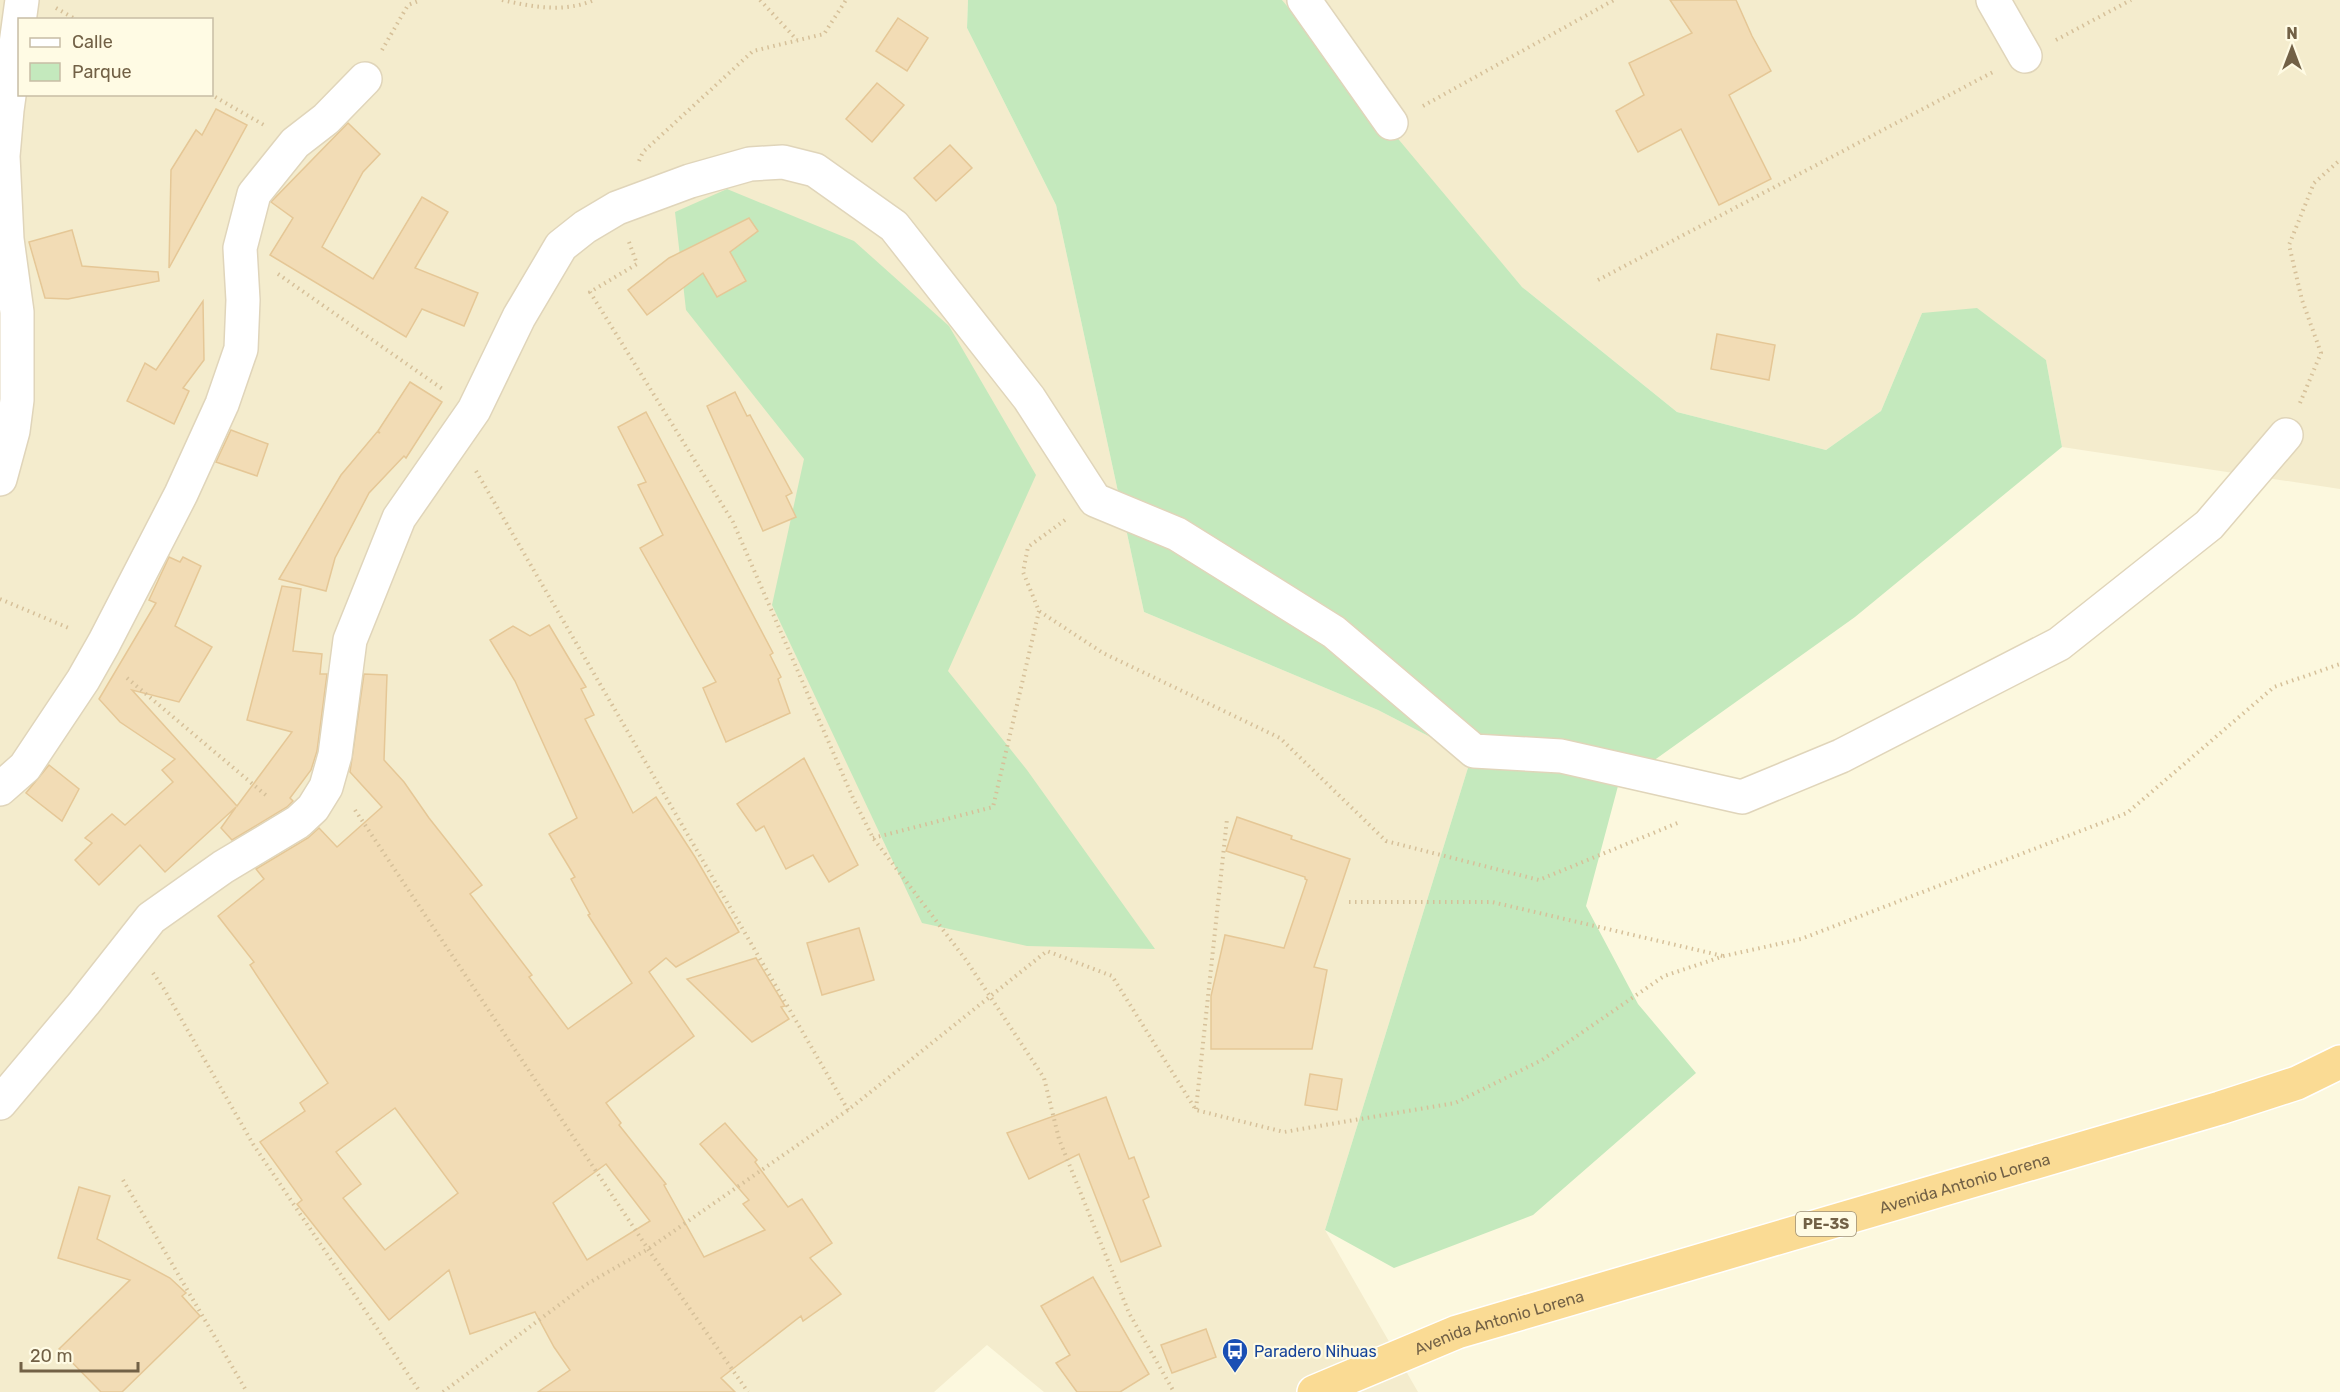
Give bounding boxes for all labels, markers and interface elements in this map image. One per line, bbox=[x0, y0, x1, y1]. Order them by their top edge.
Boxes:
legend bbox=[18, 18, 213, 96]
north arrow bbox=[2262, 18, 2322, 78]
text: N bbox=[2286, 24, 2298, 43]
text: Calle bbox=[72, 31, 113, 53]
text: Parque bbox=[72, 61, 132, 83]
street label: Avenida Antonio Lorena bbox=[1877, 1149, 2052, 1217]
road number: PE-3S bbox=[1796, 1212, 1856, 1236]
street label: Avenida Antonio Lorena bbox=[1411, 1286, 1586, 1358]
scale bar bbox=[21, 1335, 138, 1373]
bus stop icon: Paradero Nihuas bbox=[1220, 1336, 1250, 1374]
place label: Paradero Nihuas bbox=[1254, 1342, 1377, 1361]
text: 20 m bbox=[30, 1345, 72, 1367]

